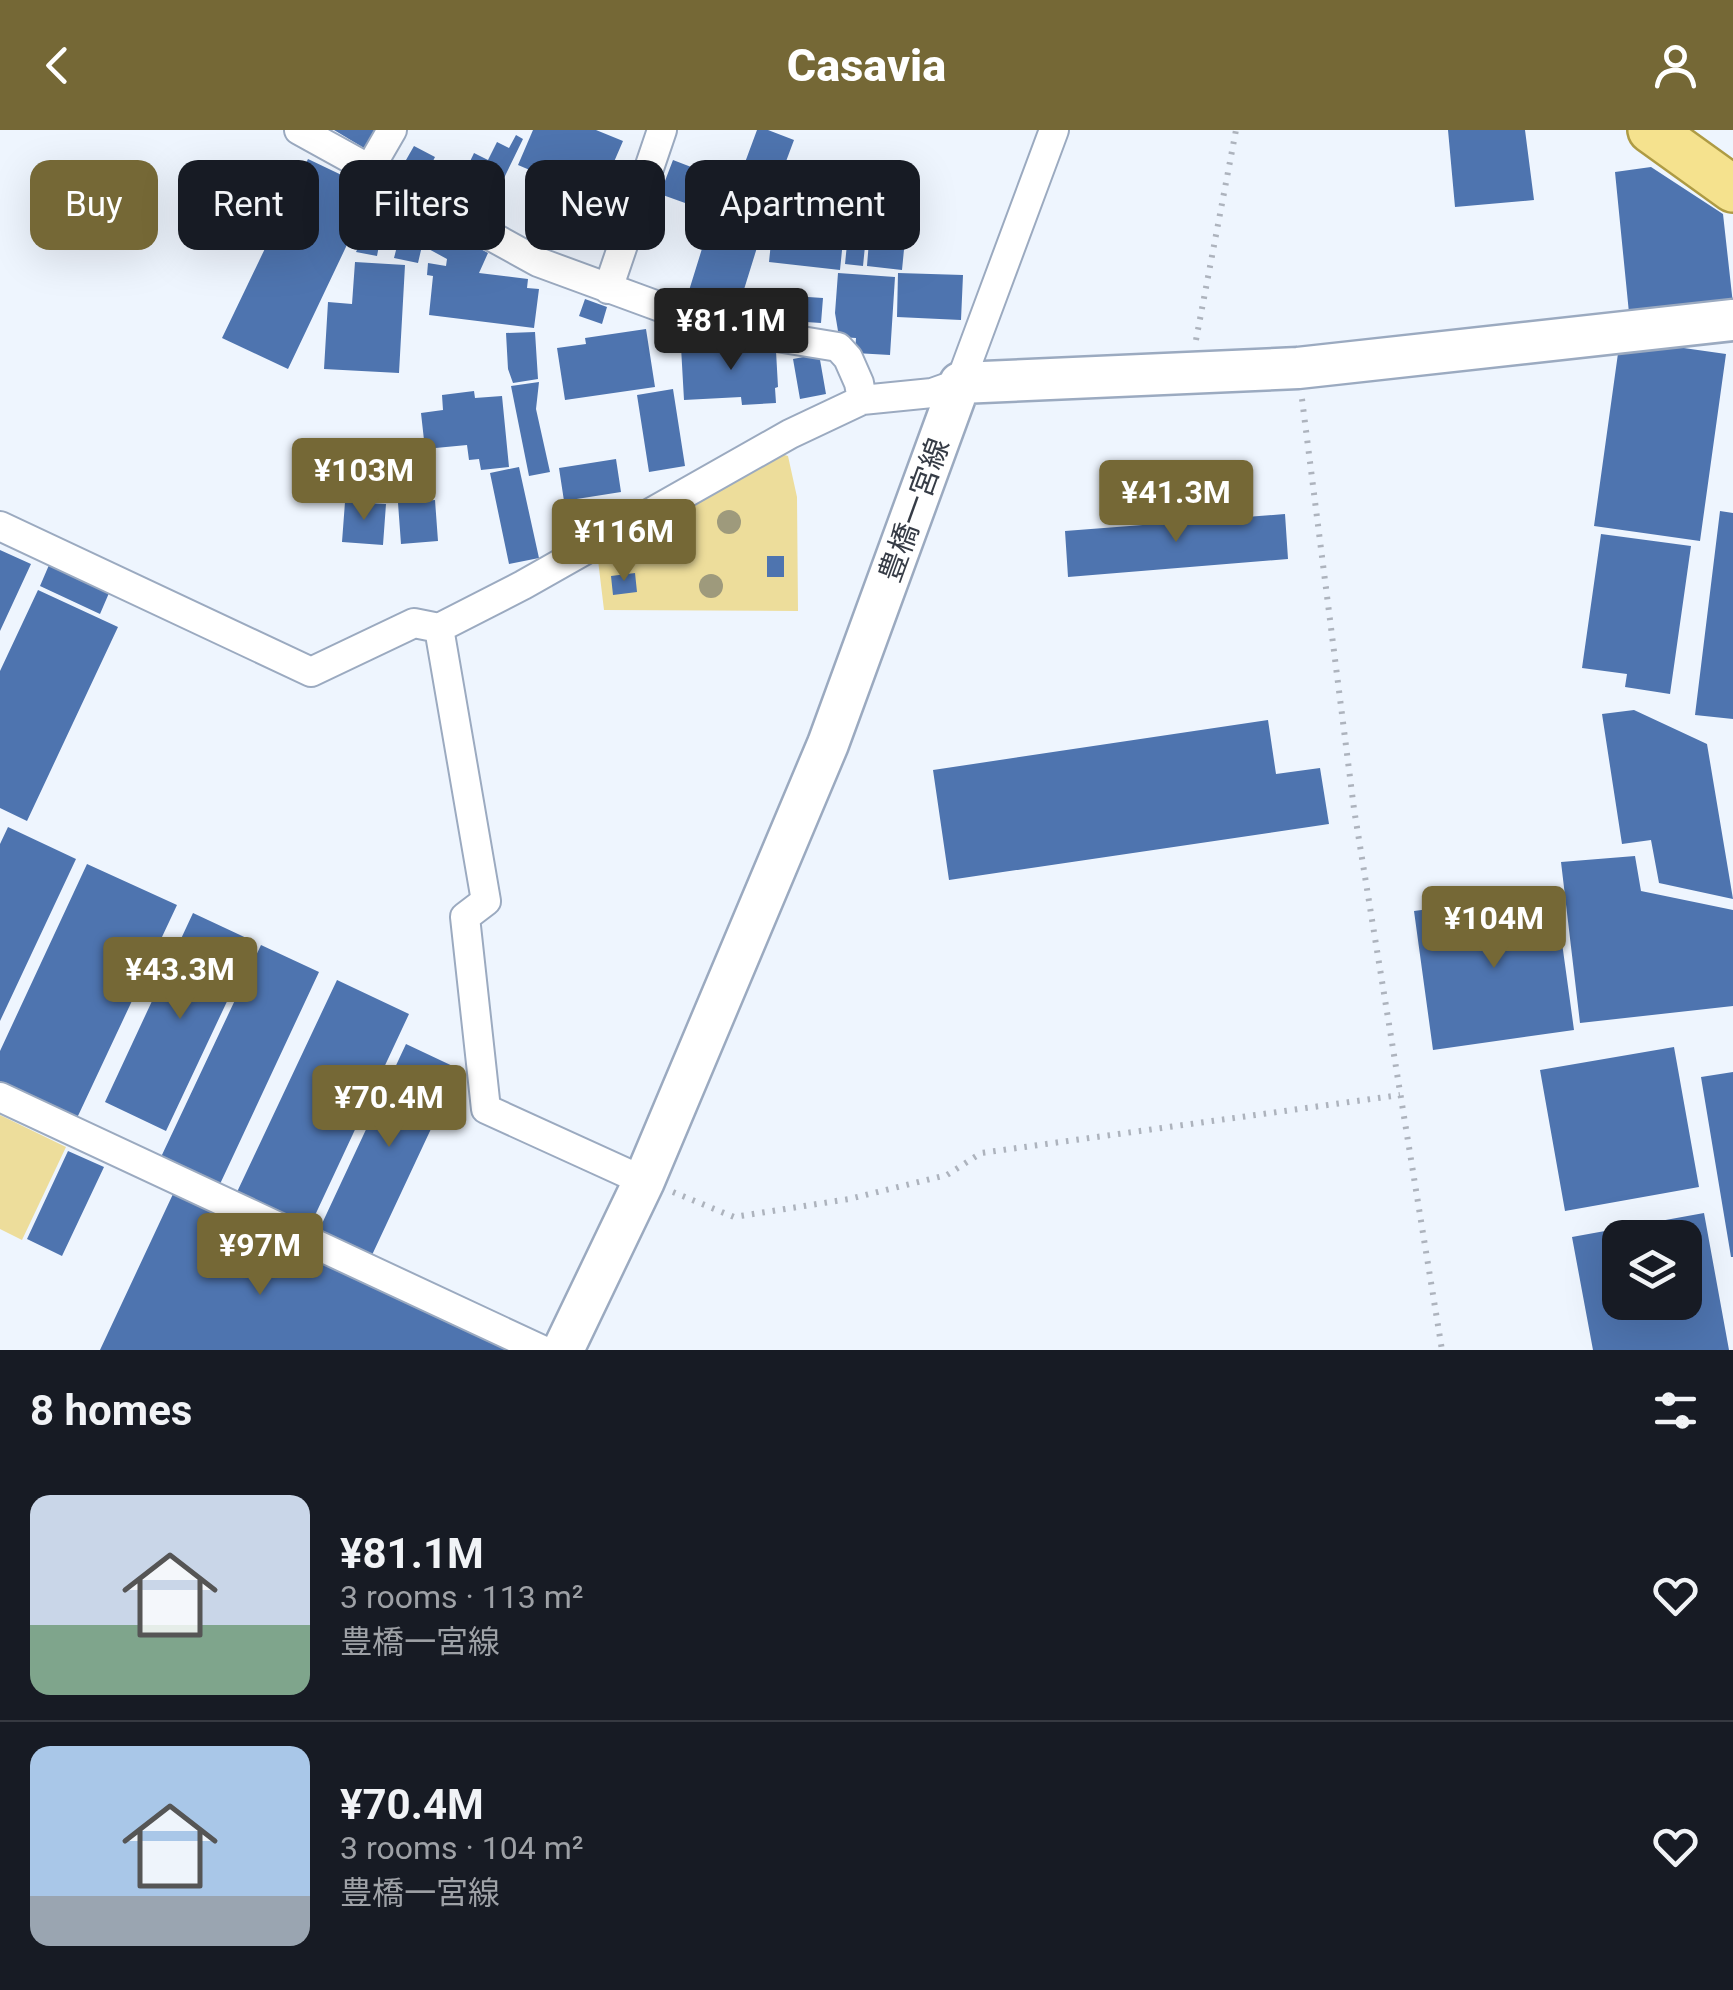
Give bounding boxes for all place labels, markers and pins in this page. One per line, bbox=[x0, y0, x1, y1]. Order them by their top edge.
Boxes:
pin: ¥81.1M bbox=[650, 288, 812, 373]
pin: ¥103M bbox=[294, 438, 434, 523]
pin: ¥41.3M bbox=[1095, 460, 1257, 545]
pin: ¥116M bbox=[554, 499, 694, 584]
pin: ¥104M bbox=[1424, 886, 1564, 971]
pin: ¥43.3M bbox=[99, 937, 261, 1022]
pin: ¥70.4M bbox=[308, 1065, 470, 1150]
pin: ¥97M bbox=[201, 1213, 319, 1298]

